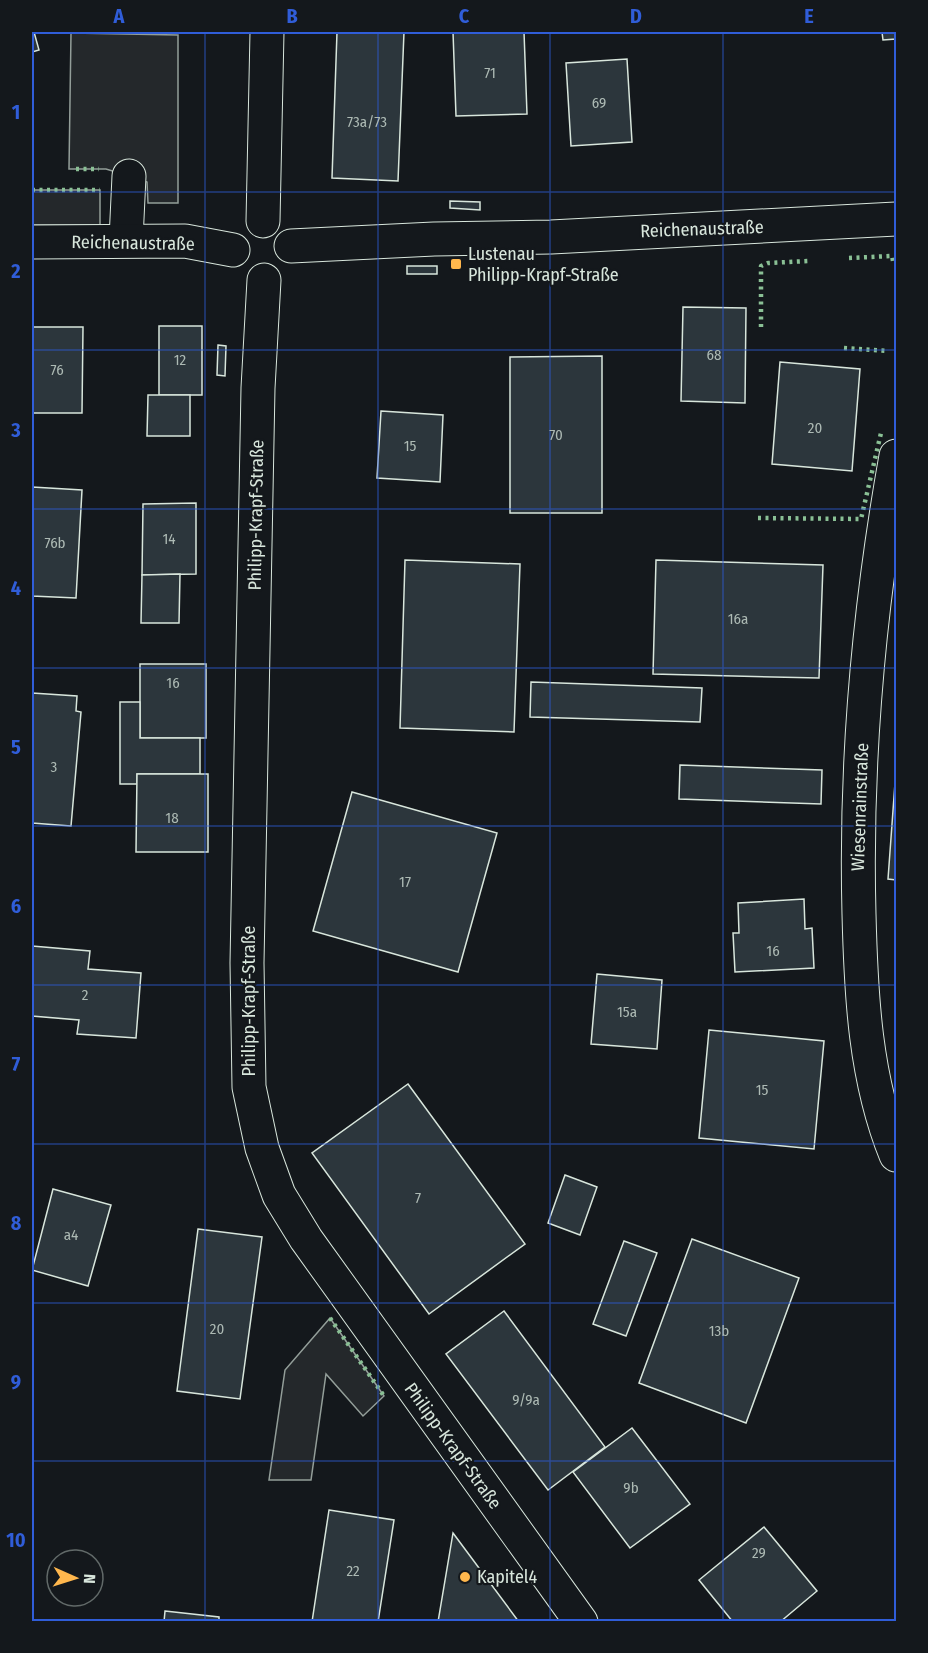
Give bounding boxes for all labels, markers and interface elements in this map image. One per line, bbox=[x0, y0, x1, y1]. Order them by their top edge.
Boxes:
text: A bbox=[113, 4, 126, 28]
text: B bbox=[286, 4, 298, 28]
text: C bbox=[459, 4, 470, 28]
text: D bbox=[630, 4, 642, 28]
text: E bbox=[804, 4, 814, 28]
house number: 71 bbox=[484, 64, 496, 82]
house number: 69 bbox=[592, 94, 606, 112]
text: 1 bbox=[12, 100, 20, 124]
house number: 73a/73 bbox=[347, 113, 387, 131]
street label: Reichenaustraße bbox=[640, 216, 764, 242]
street label: Reichenaustraße bbox=[71, 231, 195, 255]
place label: Lustenau Philipp-Krapf-Straße bbox=[468, 243, 619, 286]
marker: Lustenau Philipp-Krapf-Straße bbox=[449, 257, 463, 271]
text: 2 bbox=[10, 259, 21, 283]
house number: 68 bbox=[707, 346, 721, 364]
house number: 12 bbox=[174, 351, 187, 369]
house number: 76 bbox=[50, 361, 64, 379]
text: 3 bbox=[10, 418, 21, 442]
house number: 20 bbox=[808, 419, 822, 437]
house number: 70 bbox=[549, 426, 563, 444]
house number: 15 bbox=[404, 437, 416, 455]
street label: Philipp-Krapf-Straße bbox=[244, 439, 268, 591]
house number: 14 bbox=[162, 530, 176, 548]
house number: 76b bbox=[44, 534, 66, 552]
text: 4 bbox=[11, 576, 21, 600]
house number: 16a bbox=[728, 610, 748, 628]
house number: 16 bbox=[166, 674, 180, 692]
text: 5 bbox=[11, 735, 21, 759]
street label: Wiesenrainstraße bbox=[847, 742, 873, 871]
house number: 3 bbox=[51, 758, 58, 776]
house number: 18 bbox=[165, 809, 179, 827]
house number: 17 bbox=[399, 873, 411, 891]
text: 6 bbox=[11, 894, 21, 918]
street label: Philipp-Krapf-Straße bbox=[238, 926, 260, 1076]
house number: 16 bbox=[766, 942, 780, 960]
house number: 2 bbox=[82, 986, 89, 1004]
house number: 15a bbox=[617, 1003, 637, 1021]
text: 7 bbox=[12, 1052, 21, 1076]
house number: 15 bbox=[756, 1081, 768, 1099]
house number: 7 bbox=[415, 1189, 421, 1207]
text: 8 bbox=[11, 1211, 22, 1235]
house number: a4 bbox=[64, 1226, 78, 1244]
house number: 20 bbox=[210, 1320, 224, 1338]
house number: 13b bbox=[709, 1322, 729, 1340]
text: 9 bbox=[11, 1370, 21, 1394]
street label: Philipp-Krapf-Straße bbox=[400, 1379, 506, 1514]
house number: 9/9a bbox=[512, 1391, 540, 1409]
house number: 9b bbox=[623, 1479, 639, 1497]
text: 10 bbox=[6, 1528, 26, 1552]
house number: 29 bbox=[752, 1544, 766, 1562]
north arrow bbox=[45, 1548, 105, 1608]
house number: 22 bbox=[346, 1562, 360, 1580]
place label: Kapitel4 bbox=[477, 1566, 538, 1588]
marker: Kapitel4 bbox=[458, 1570, 472, 1584]
text: N bbox=[80, 1573, 99, 1584]

